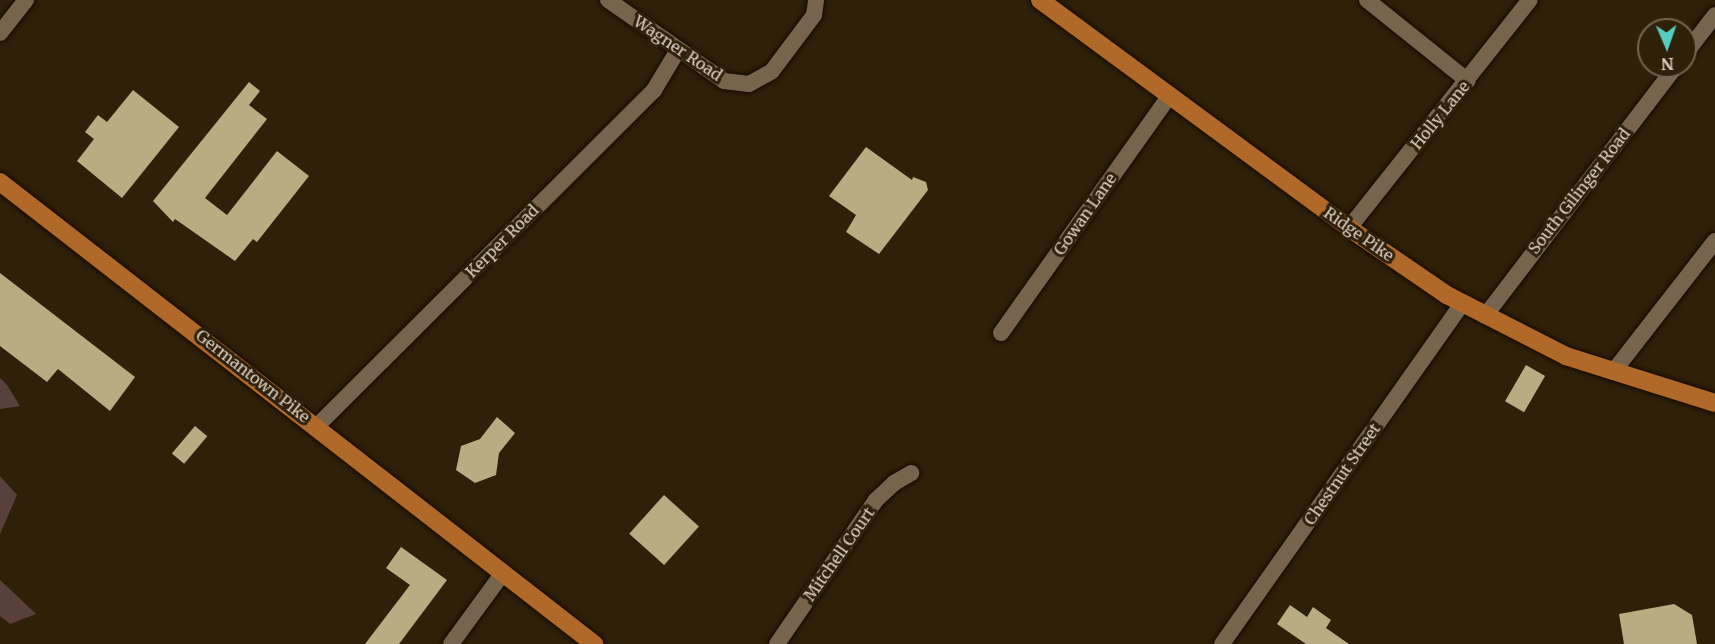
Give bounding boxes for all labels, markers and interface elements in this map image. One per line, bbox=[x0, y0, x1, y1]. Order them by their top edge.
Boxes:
street label: Wagner Road bbox=[630, 11, 726, 85]
north arrow bbox=[1637, 18, 1697, 78]
text: N bbox=[1661, 54, 1674, 74]
street label: Holly Lane bbox=[1407, 77, 1473, 153]
street label: South Gilinger Road bbox=[1524, 124, 1634, 258]
street label: Gowan Lane bbox=[1050, 169, 1120, 259]
street label: Kerper Road bbox=[462, 201, 542, 281]
street label: Ridge Pike bbox=[1320, 203, 1398, 265]
street label: Germantown Pike bbox=[192, 326, 314, 426]
street label: Chestnut Street bbox=[1300, 420, 1384, 528]
street label: Mitchell Court bbox=[800, 503, 878, 605]

